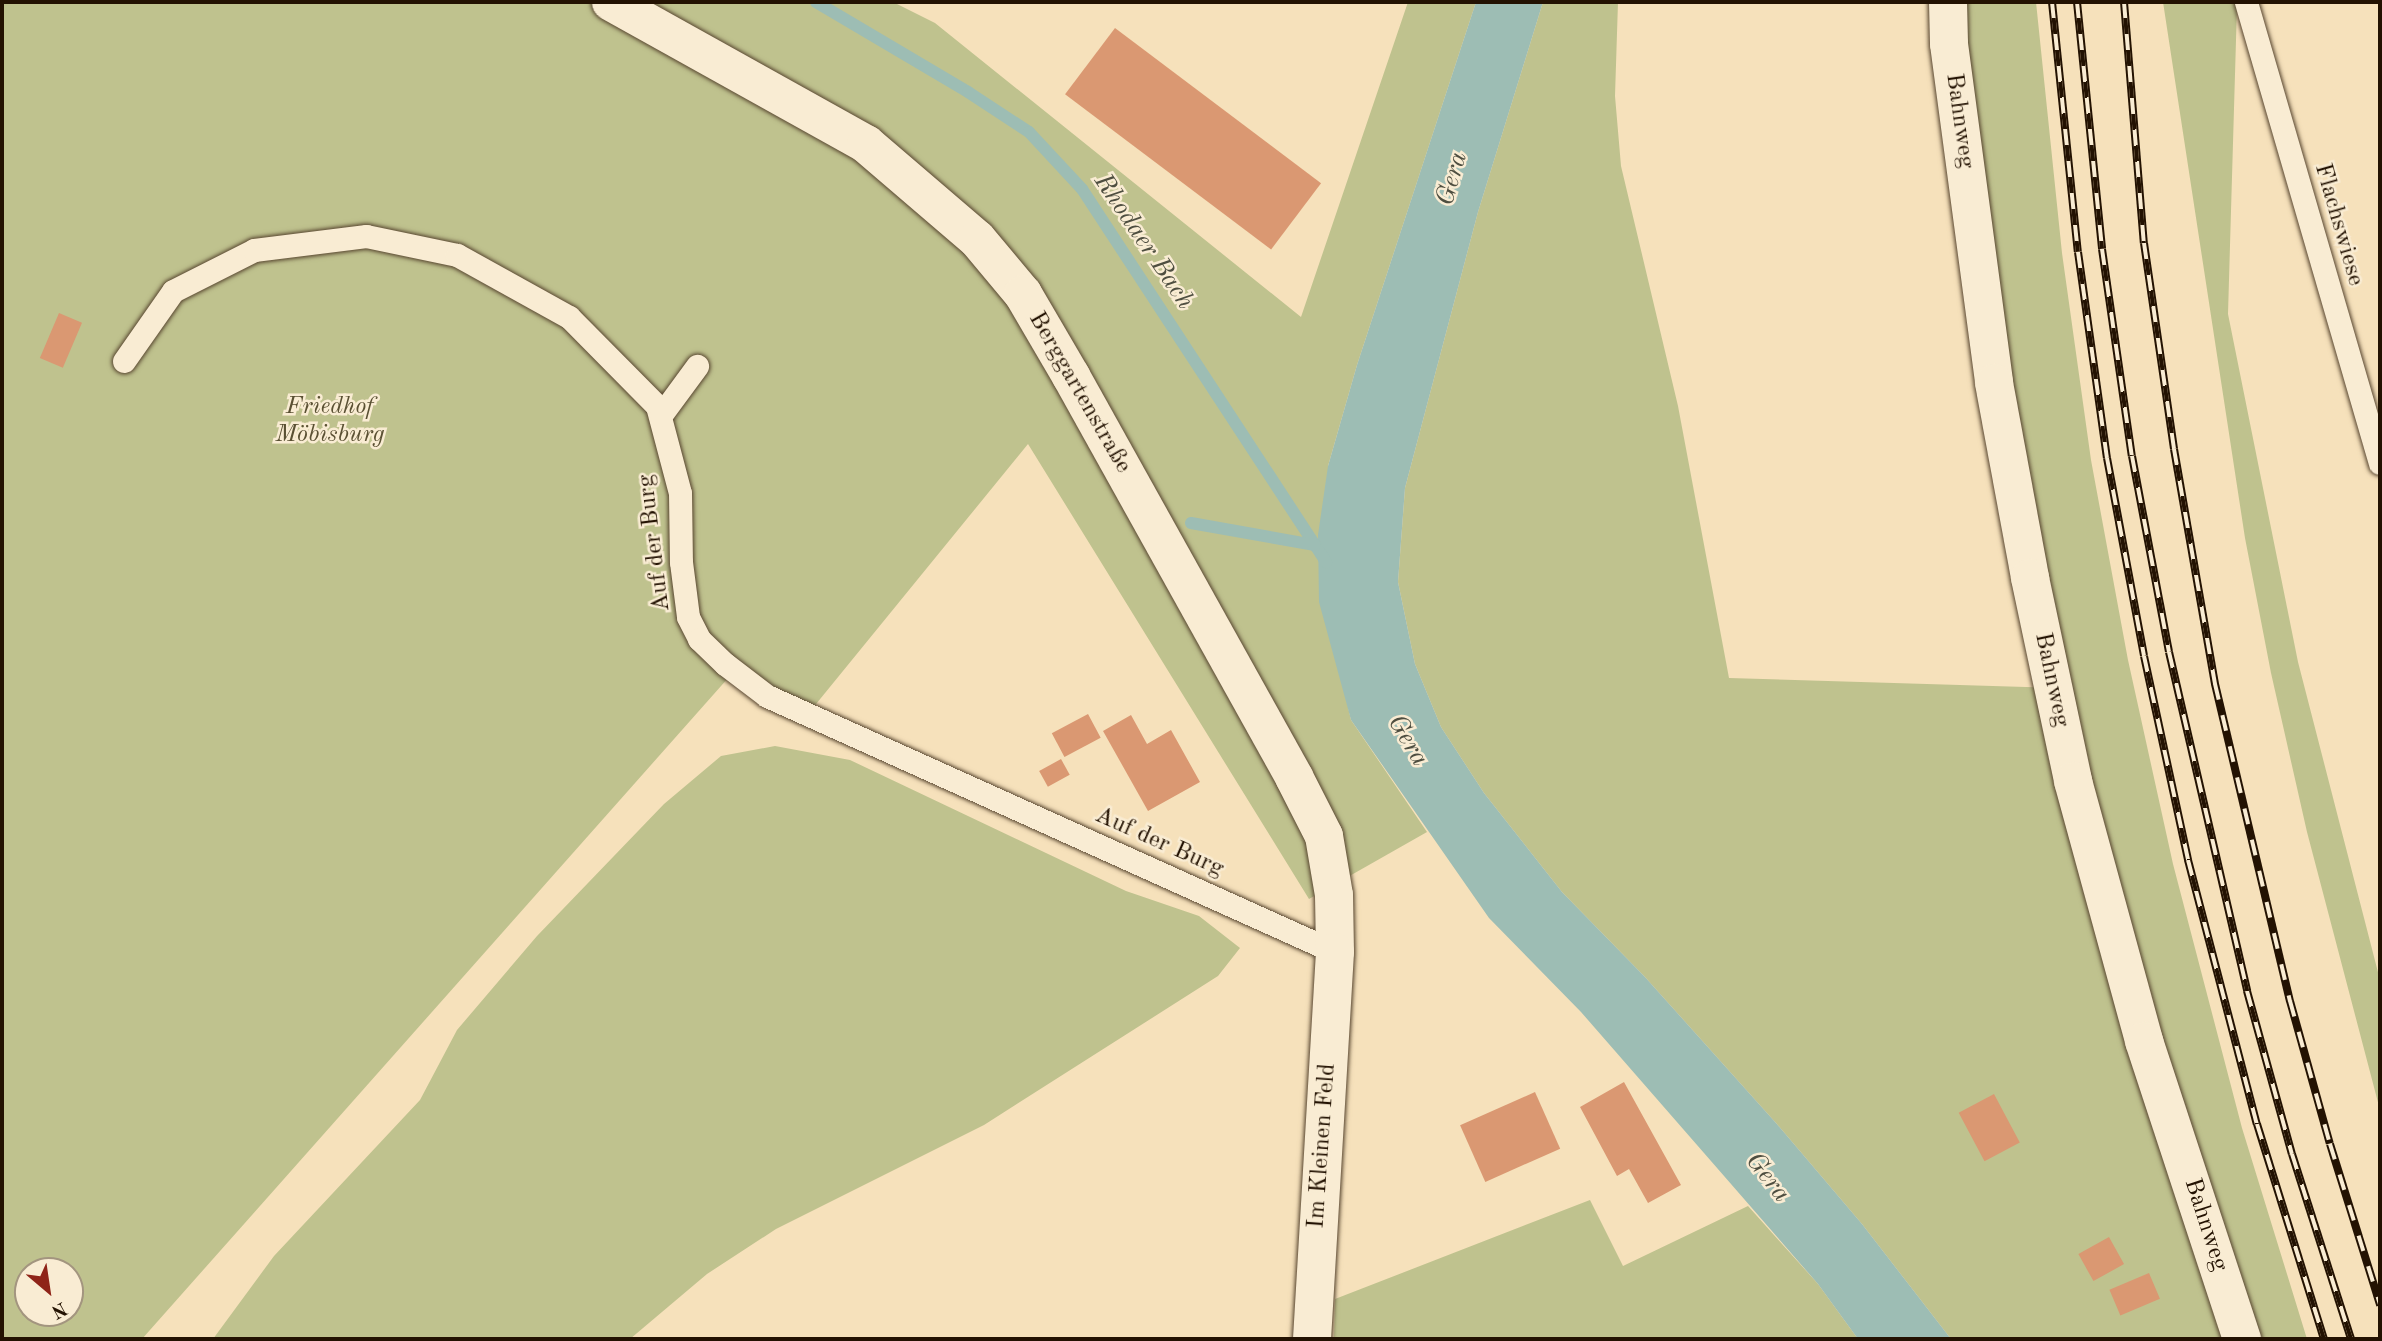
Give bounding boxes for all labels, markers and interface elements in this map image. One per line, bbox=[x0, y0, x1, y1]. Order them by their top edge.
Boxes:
street label: Bahnweg bbox=[1938, 72, 1980, 170]
water label: Gera bbox=[1430, 148, 1476, 210]
street label: Flachswiese bbox=[2307, 160, 2369, 290]
water label: Rhodaer Bach bbox=[1086, 168, 1200, 316]
street label: Berggartenstraße bbox=[1021, 307, 1137, 479]
park label: Friedhof Möbisburg bbox=[275, 394, 385, 450]
street label: Auf der Burg bbox=[632, 473, 678, 613]
street label: Bahnweg bbox=[2027, 630, 2075, 730]
water label: Gera bbox=[1379, 709, 1435, 773]
street label: Auf der Burg bbox=[1090, 802, 1228, 884]
street label: Im Kleinen Feld bbox=[1303, 1062, 1343, 1230]
water label: Gera bbox=[1738, 1147, 1796, 1209]
street label: Bahnweg bbox=[2176, 1175, 2234, 1275]
north arrow bbox=[14, 1257, 84, 1327]
text: N bbox=[47, 1297, 69, 1321]

